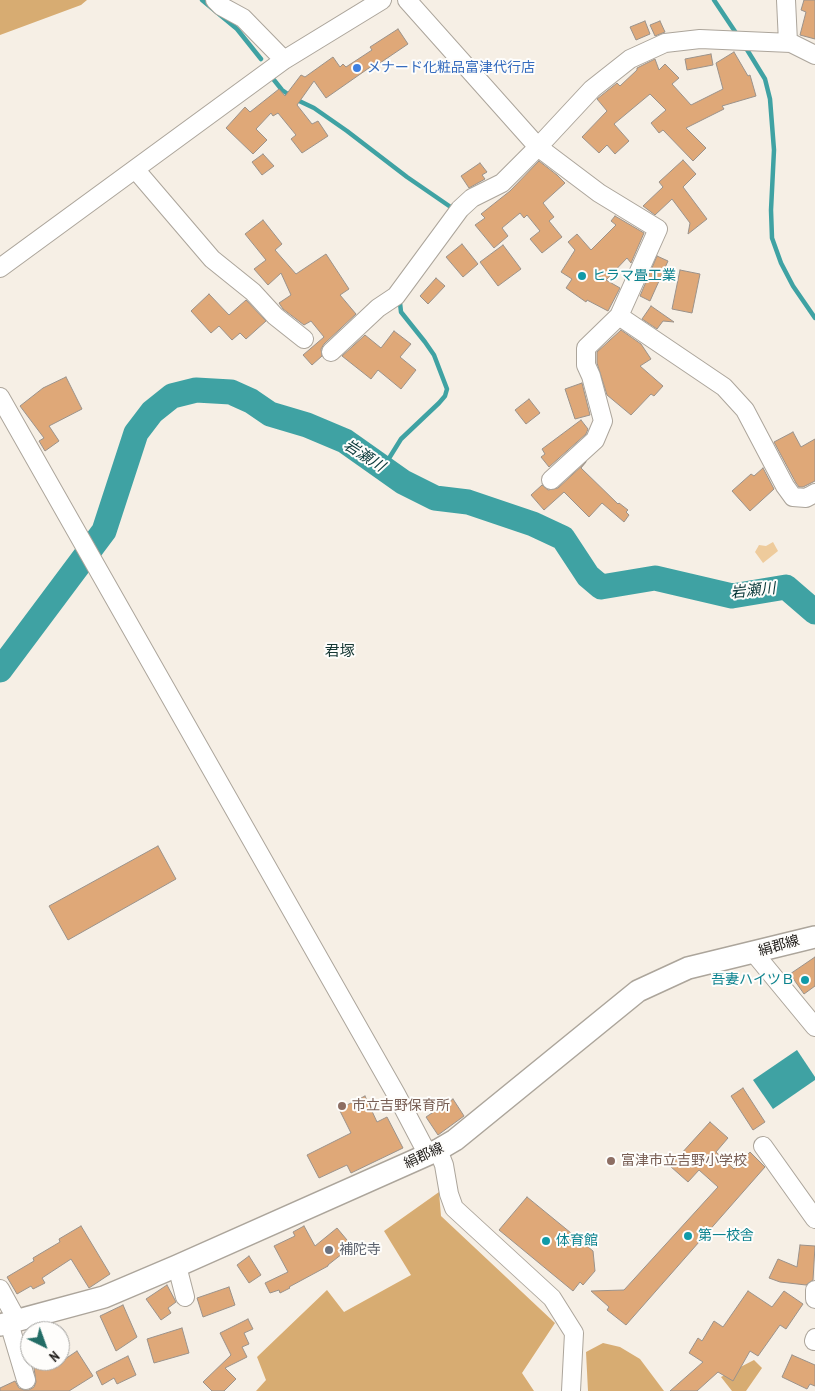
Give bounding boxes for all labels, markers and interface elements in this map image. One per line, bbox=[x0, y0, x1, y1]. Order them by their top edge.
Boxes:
place label: メナード化粧品富津代行店 bbox=[367, 60, 535, 76]
marker: メナード化粧品富津代行店 bbox=[351, 62, 363, 74]
place label: ヒラマ畳工業 bbox=[592, 268, 676, 284]
marker: ヒラマ畳工業 bbox=[576, 270, 588, 282]
water label: 岩瀬川 bbox=[340, 436, 388, 476]
water label: 岩瀬川 bbox=[730, 580, 776, 602]
district label: 君塚 bbox=[325, 643, 355, 661]
street label: 絹郡線 bbox=[756, 932, 802, 960]
place label: 吾妻ハイツＢ bbox=[711, 972, 795, 988]
marker: 吾妻ハイツＢ bbox=[799, 974, 811, 986]
place label: 市立吉野保育所 bbox=[352, 1098, 450, 1114]
marker: 市立吉野保育所 bbox=[336, 1100, 348, 1112]
street label: 絹郡線 bbox=[401, 1140, 447, 1172]
place label: 富津市立吉野小学校 bbox=[621, 1153, 747, 1169]
marker: 富津市立吉野小学校 bbox=[605, 1155, 617, 1167]
place label: 第一校舎 bbox=[698, 1228, 754, 1244]
marker: 第一校舎 bbox=[682, 1230, 694, 1242]
place label: 体育館 bbox=[556, 1233, 598, 1249]
marker: 体育館 bbox=[540, 1235, 552, 1247]
place label: 補陀寺 bbox=[339, 1242, 381, 1258]
marker: 補陀寺 bbox=[323, 1244, 335, 1256]
north arrow bbox=[20, 1321, 70, 1371]
text: N bbox=[46, 1347, 63, 1366]

